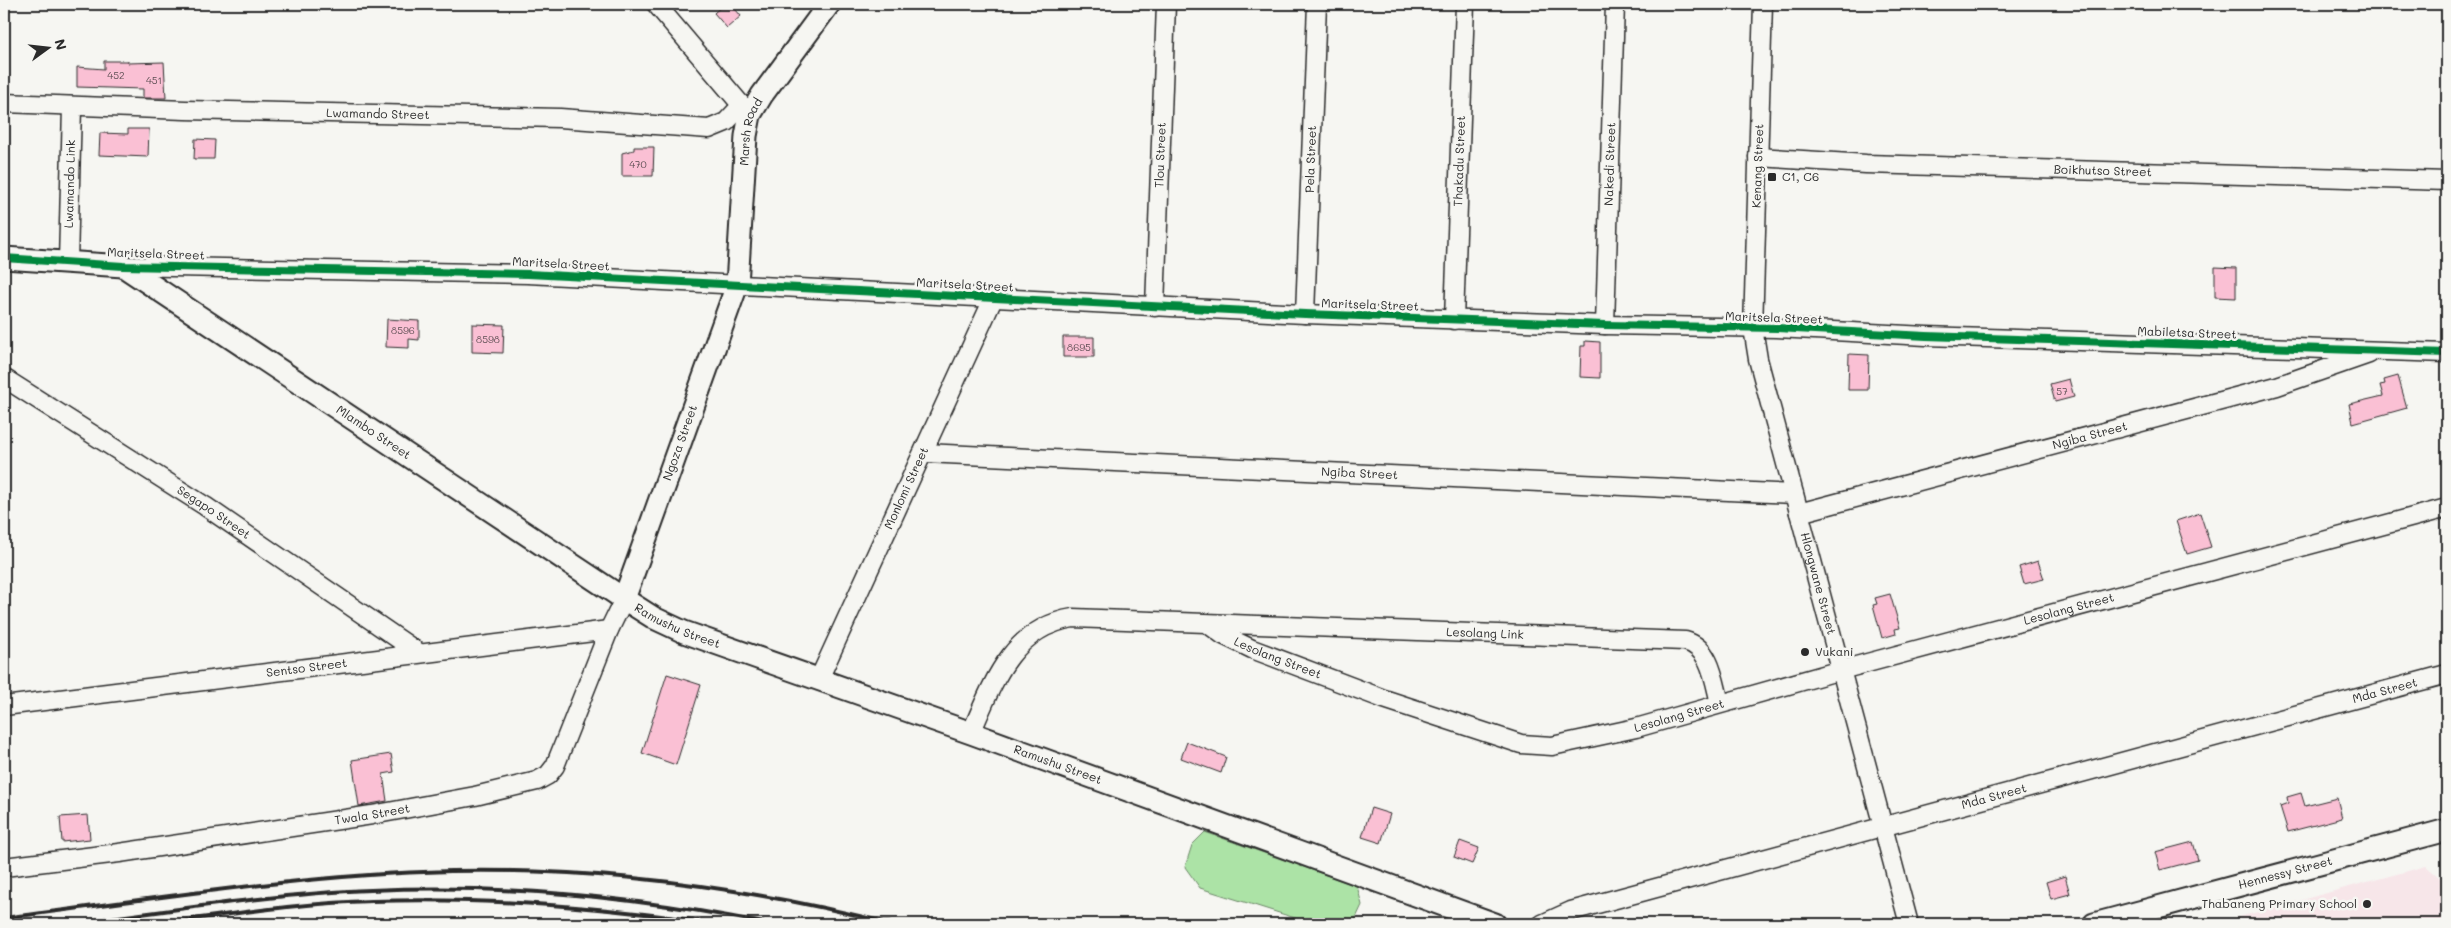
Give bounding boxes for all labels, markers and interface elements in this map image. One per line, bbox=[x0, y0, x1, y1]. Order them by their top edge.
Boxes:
north arrow bbox=[22, 22, 72, 72]
text: N bbox=[50, 37, 72, 52]
house number: 452 bbox=[107, 68, 125, 82]
house number: 451 bbox=[146, 73, 162, 87]
street label: Marsh Road bbox=[735, 94, 766, 166]
street label: Lwamando Street bbox=[326, 104, 430, 122]
street label: Thakadu Street bbox=[1449, 115, 1468, 207]
street label: Tlou Street bbox=[1150, 122, 1169, 188]
street label: Nakedi Street bbox=[1600, 122, 1618, 206]
street label: Kenang Street bbox=[1748, 123, 1766, 208]
street label: Pela Street bbox=[1301, 125, 1319, 193]
street label: Lwamando Link bbox=[60, 140, 78, 228]
house number: 470 bbox=[629, 157, 647, 171]
street label: Boikhutso Street bbox=[2053, 160, 2152, 179]
place label: C1, C6 bbox=[1782, 168, 1819, 184]
marker: C1, C6 bbox=[1766, 171, 1778, 183]
street label: Maritsela Street bbox=[107, 243, 205, 263]
street label: Maritsela Street bbox=[512, 252, 610, 274]
street label: Maritsela Street bbox=[916, 273, 1014, 295]
street label: Maritsela Street bbox=[1321, 294, 1419, 314]
street label: Maritsela Street bbox=[1725, 307, 1823, 327]
street label: Mabiletsa Street bbox=[2137, 322, 2237, 342]
house number: 8596 bbox=[391, 323, 415, 337]
house number: 8598 bbox=[476, 332, 500, 346]
house number: 8695 bbox=[1067, 340, 1091, 354]
house number: 57 bbox=[2056, 384, 2068, 398]
street label: Mlambo Street bbox=[334, 401, 414, 462]
street label: Ngoza Street bbox=[658, 402, 700, 482]
street label: Ngiba Street bbox=[2051, 417, 2129, 452]
street label: Monlomi Street bbox=[880, 444, 931, 531]
street label: Ngiba Street bbox=[1321, 463, 1398, 482]
street label: Segapo Street bbox=[174, 481, 254, 542]
street label: Hlongwane Street bbox=[1798, 530, 1840, 636]
street label: Lesolang Street bbox=[2022, 588, 2116, 628]
street label: Ramushu Street bbox=[632, 599, 723, 651]
street label: Lesolang Link bbox=[1446, 623, 1524, 642]
street label: Lesolang Street bbox=[1232, 633, 1324, 682]
place label: Vukani bbox=[1815, 643, 1853, 659]
marker: Vukani bbox=[1799, 646, 1811, 658]
street label: Sentso Street bbox=[265, 654, 348, 680]
street label: Mda Street bbox=[2350, 673, 2419, 706]
street label: Lesolang Street bbox=[1632, 694, 1726, 735]
street label: Ramushu Street bbox=[1012, 740, 1104, 787]
street label: Mda Street bbox=[1959, 779, 2028, 812]
street label: Twala Street bbox=[333, 799, 411, 828]
street label: Hennessy Street bbox=[2236, 852, 2334, 892]
place label: Thabaneng Primary School bbox=[2201, 895, 2357, 911]
marker: Thabaneng Primary School bbox=[2361, 898, 2373, 910]

